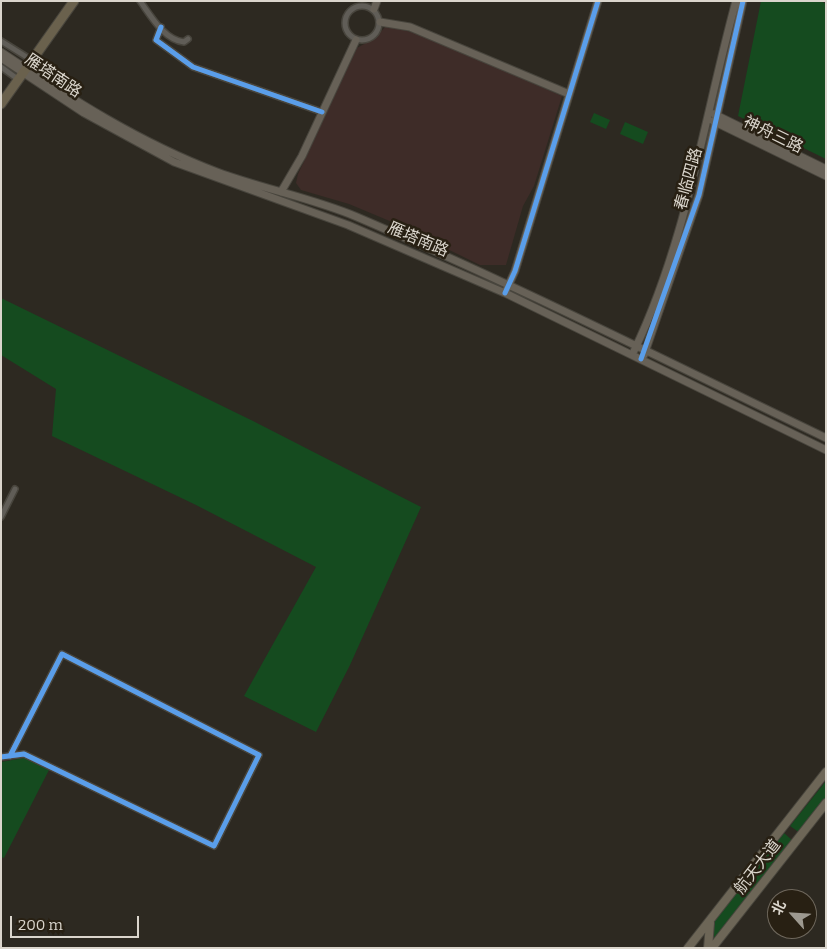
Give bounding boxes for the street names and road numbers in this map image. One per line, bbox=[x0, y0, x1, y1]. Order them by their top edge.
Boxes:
street label: 雁塔南路 bbox=[21, 50, 85, 102]
street label: 神舟三路 bbox=[740, 112, 806, 158]
street label: 春临四路 bbox=[671, 146, 707, 212]
street label: 雁塔南路 bbox=[385, 219, 451, 261]
street label: 航天大道 bbox=[731, 836, 785, 898]

